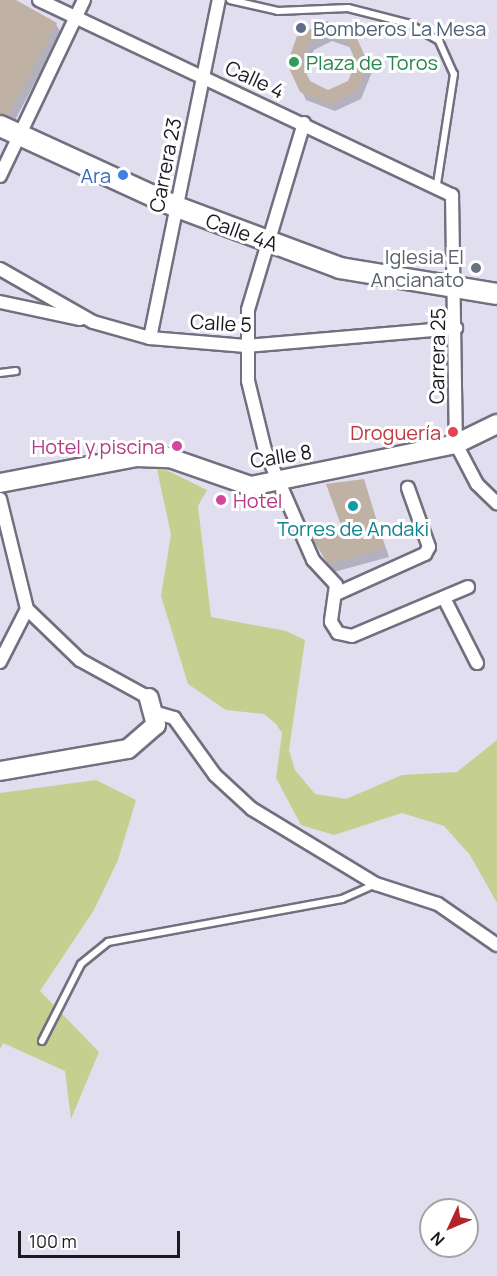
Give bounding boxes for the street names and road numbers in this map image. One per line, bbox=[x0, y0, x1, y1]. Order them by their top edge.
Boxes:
street label: Calle 4 bbox=[222, 55, 288, 103]
street label: Carrera 23 bbox=[144, 116, 186, 214]
street label: Calle 4A bbox=[203, 208, 281, 256]
street label: Carrera 25 bbox=[424, 308, 450, 404]
street label: Calle 5 bbox=[189, 309, 253, 337]
street label: Calle 8 bbox=[248, 439, 314, 473]

